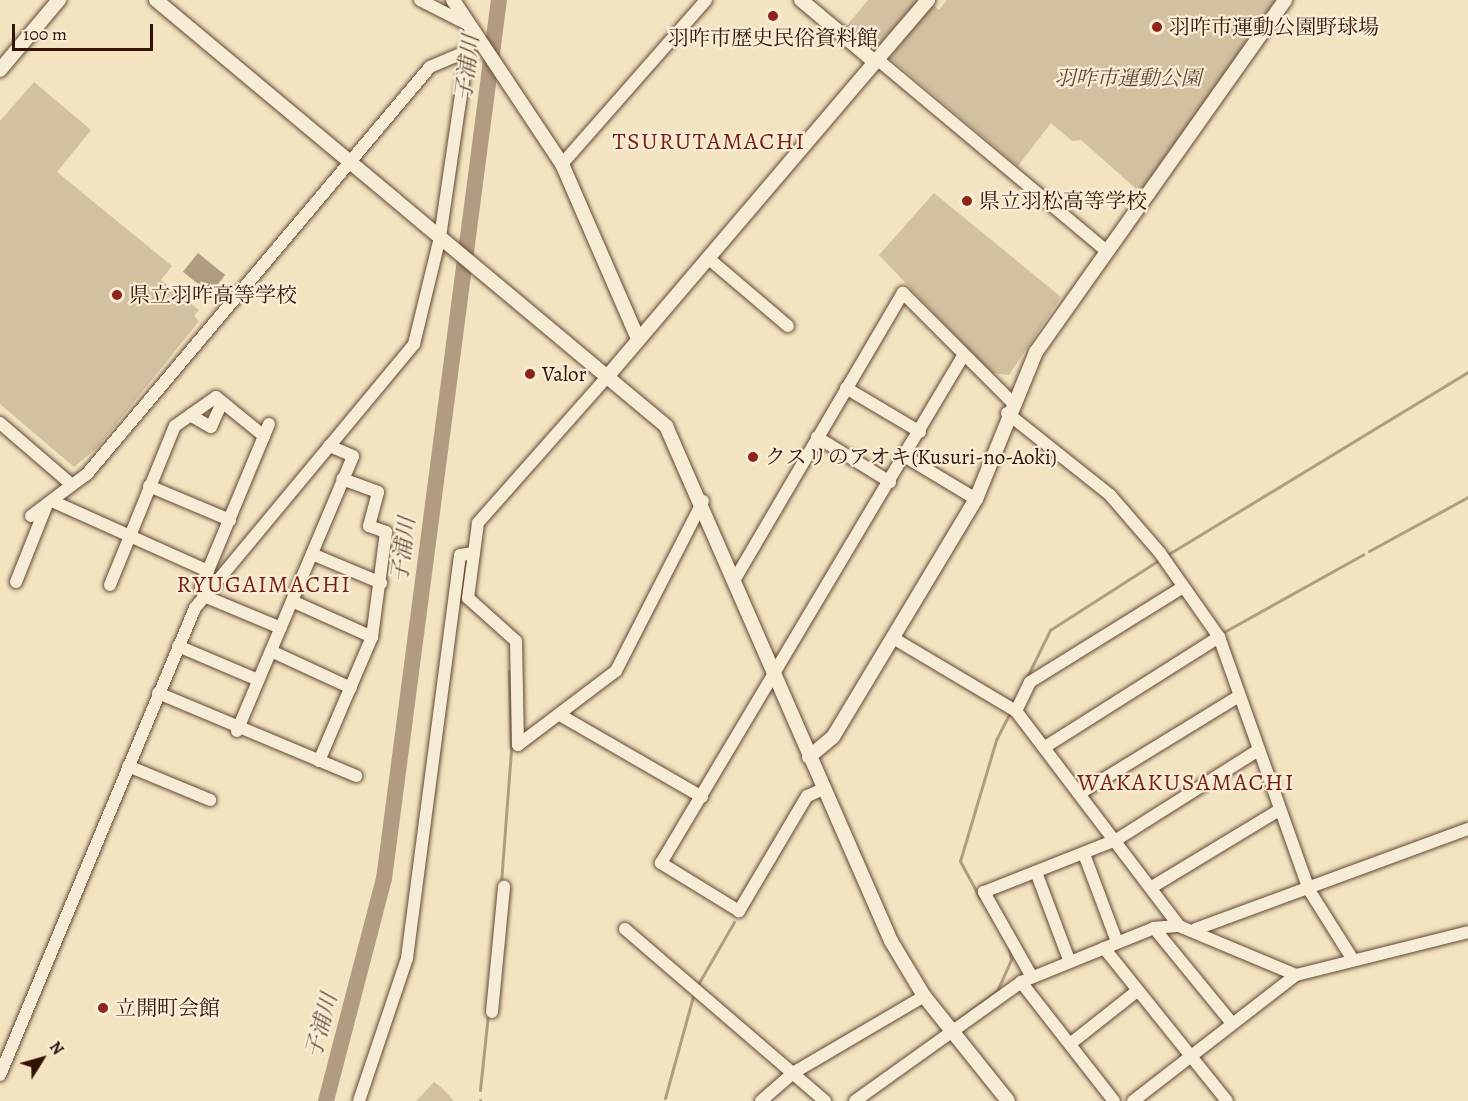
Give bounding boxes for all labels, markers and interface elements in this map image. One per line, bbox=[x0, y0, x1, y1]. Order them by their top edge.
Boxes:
marker: 羽咋市歴史民俗資料館 bbox=[766, 9, 780, 23]
scale bar bbox=[15, 12, 156, 50]
place label: 羽咋市運動公園野球場 bbox=[1169, 14, 1379, 40]
marker: 羽咋市運動公園野球場 bbox=[1150, 20, 1164, 34]
text: 100 m bbox=[23, 22, 67, 46]
place label: 羽咋市歴史民俗資料館 bbox=[668, 25, 878, 51]
water label: 子浦川 bbox=[451, 34, 485, 102]
park label: 羽咋市運動公園 bbox=[1055, 65, 1201, 91]
district label: TSURUTAMACHI bbox=[612, 128, 806, 156]
place label: 県立羽松高等学校 bbox=[979, 188, 1147, 214]
marker: 県立羽松高等学校 bbox=[960, 194, 974, 208]
place label: 県立羽咋高等学校 bbox=[129, 282, 297, 308]
marker: 県立羽咋高等学校 bbox=[110, 288, 124, 302]
place label: Valor bbox=[542, 361, 587, 387]
marker: Valor bbox=[523, 367, 537, 381]
place label: クスリのアオキ(Kusuri-no-Aoki) bbox=[765, 444, 1057, 470]
marker: クスリのアオキ(Kusuri-no-Aoki) bbox=[746, 450, 760, 464]
water label: 子浦川 bbox=[387, 516, 421, 584]
district label: RYUGAIMACHI bbox=[177, 571, 351, 599]
district label: WAKAKUSAMACHI bbox=[1077, 769, 1295, 797]
water label: 子浦川 bbox=[301, 991, 343, 1061]
place label: 立開町会館 bbox=[115, 995, 220, 1021]
marker: 立開町会館 bbox=[96, 1001, 110, 1015]
north arrow bbox=[12, 1029, 72, 1089]
text: N bbox=[44, 1037, 69, 1059]

